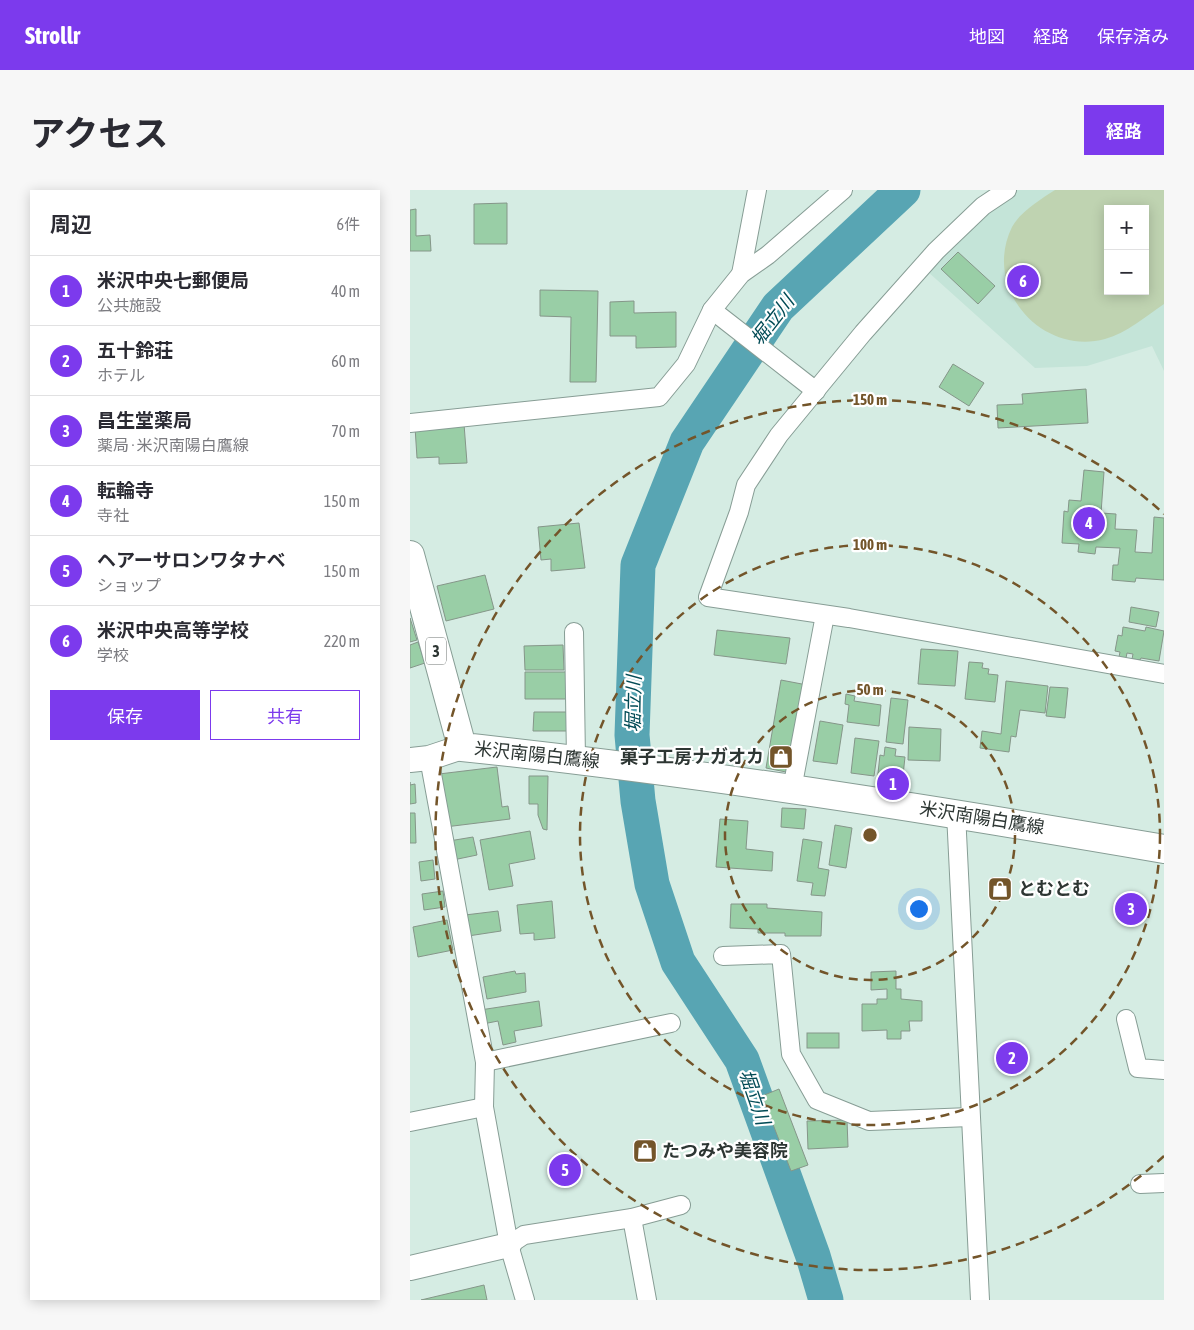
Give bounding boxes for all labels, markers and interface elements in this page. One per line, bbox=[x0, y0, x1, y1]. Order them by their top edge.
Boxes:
text: Strollr bbox=[25, 22, 80, 49]
text: 地図 bbox=[969, 26, 1005, 47]
text: 経路 bbox=[1033, 26, 1069, 47]
text: 保存済み bbox=[1097, 26, 1169, 47]
button: 経路 bbox=[1084, 105, 1164, 155]
text: アクセス bbox=[30, 113, 168, 153]
map controls bbox=[1104, 205, 1149, 295]
button: + bbox=[1104, 205, 1149, 250]
text: 周辺 bbox=[50, 212, 92, 236]
text: 6件 bbox=[336, 215, 360, 233]
button: − bbox=[1104, 250, 1149, 295]
pin: 6 bbox=[1007, 262, 1039, 300]
text: 米沢中央七郵便局 bbox=[97, 269, 249, 291]
text: 1 bbox=[62, 282, 70, 300]
text: 40 m bbox=[331, 282, 360, 300]
water label: 堀立川 bbox=[746, 289, 799, 349]
text: 公共施設 bbox=[97, 296, 161, 314]
text: 五十鈴荘 bbox=[97, 339, 173, 361]
text: 2 bbox=[62, 352, 70, 370]
text: 60 m bbox=[331, 352, 360, 370]
text: ホテル bbox=[97, 366, 145, 384]
text: 150 m bbox=[853, 391, 887, 408]
text: 昌生堂薬局 bbox=[97, 409, 192, 431]
text: 3 bbox=[62, 422, 70, 440]
text: 70 m bbox=[331, 422, 360, 440]
text: 薬局 · 米沢南陽白鷹線 bbox=[97, 436, 249, 454]
text: 転輪寺 bbox=[97, 479, 154, 501]
text: 4 bbox=[62, 492, 70, 510]
text: 150 m bbox=[324, 492, 360, 510]
pin: 4 bbox=[1073, 504, 1105, 542]
text: 寺社 bbox=[97, 506, 129, 524]
text: 100 m bbox=[853, 536, 887, 553]
text: ヘアーサロンワタナベ bbox=[97, 549, 285, 571]
text: 5 bbox=[62, 562, 70, 580]
text: 150 m bbox=[324, 562, 360, 580]
text: ショップ bbox=[97, 576, 161, 594]
text: 米沢中央高等学校 bbox=[97, 619, 249, 641]
text: 6 bbox=[62, 632, 70, 650]
text: 220 m bbox=[324, 632, 360, 650]
road number: 3 bbox=[426, 638, 446, 664]
text: 学校 bbox=[97, 646, 129, 664]
water label: 堀立川 bbox=[622, 673, 645, 733]
text: 50 m bbox=[857, 681, 884, 698]
button: 保存 bbox=[50, 690, 200, 740]
button: 共有 bbox=[210, 690, 360, 740]
street label: 米沢南陽白鷹線 bbox=[473, 737, 601, 772]
shop icon: 菓子工房ナガオカ bbox=[768, 744, 794, 770]
place label: 菓子工房ナガオカ bbox=[620, 746, 764, 767]
pin: 1 bbox=[877, 765, 909, 803]
street label: 米沢南陽白鷹線 bbox=[918, 797, 1046, 838]
centre of rings bbox=[861, 826, 879, 844]
shop icon: とむとむ bbox=[987, 876, 1013, 902]
place label: とむとむ bbox=[1018, 878, 1090, 899]
pin: 3 bbox=[1115, 890, 1147, 928]
your location bbox=[906, 896, 932, 922]
pin: 2 bbox=[996, 1039, 1028, 1077]
water label: 堀立川 bbox=[735, 1066, 775, 1129]
shop icon: たつみや美容院 bbox=[632, 1138, 658, 1164]
place label: たつみや美容院 bbox=[662, 1140, 788, 1161]
pin: 5 bbox=[549, 1151, 581, 1189]

